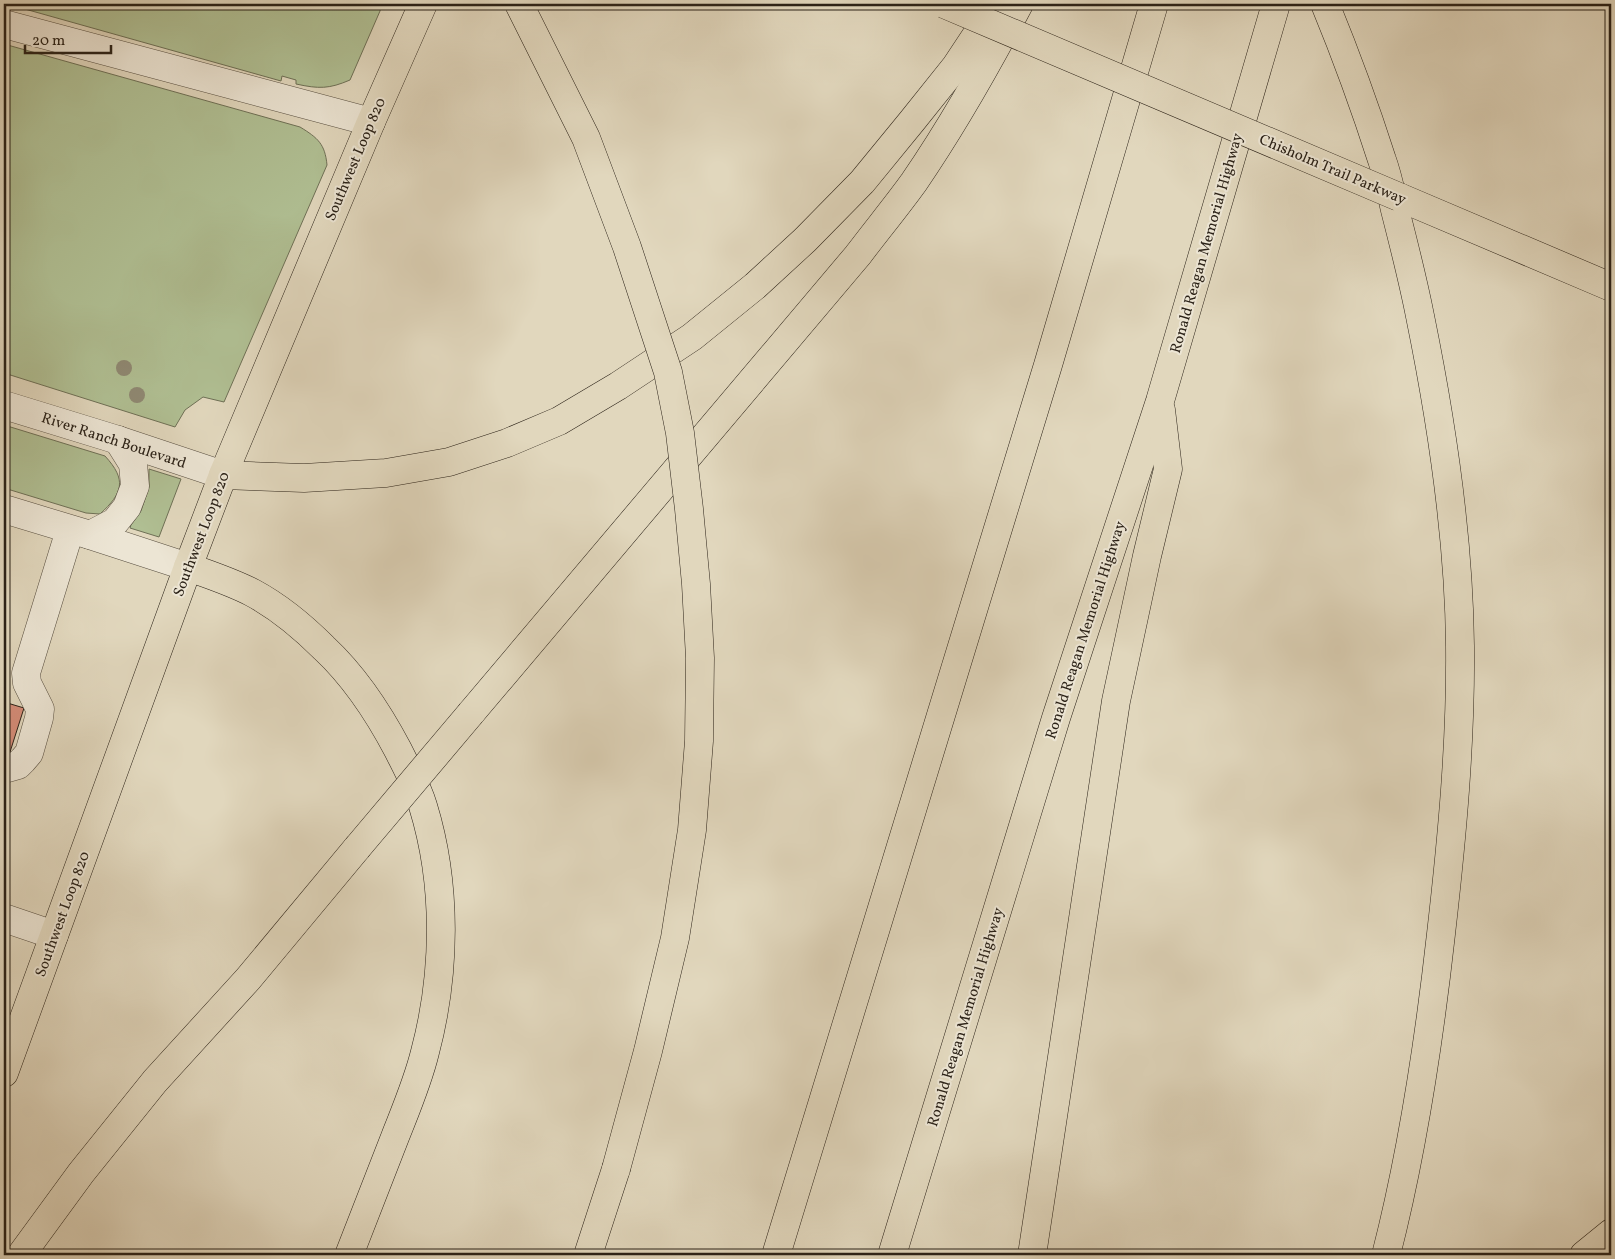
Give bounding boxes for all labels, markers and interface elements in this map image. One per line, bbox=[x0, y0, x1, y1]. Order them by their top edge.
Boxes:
scale bar bbox=[25, 22, 111, 54]
text: 20 m bbox=[32, 31, 65, 52]
street label: Southwest Loop 820 bbox=[321, 95, 392, 224]
street label: Chisholm Trail Parkway bbox=[1256, 130, 1409, 211]
street label: Ronald Reagan Memorial Highway bbox=[1166, 131, 1249, 356]
street label: River Ranch Boulevard bbox=[38, 408, 189, 475]
street label: Southwest Loop 820 bbox=[169, 469, 236, 600]
street label: Ronald Reagan Memorial Highway bbox=[1041, 519, 1132, 742]
street label: Southwest Loop 820 bbox=[31, 849, 96, 980]
street label: Ronald Reagan Memorial Highway bbox=[923, 905, 1010, 1130]

